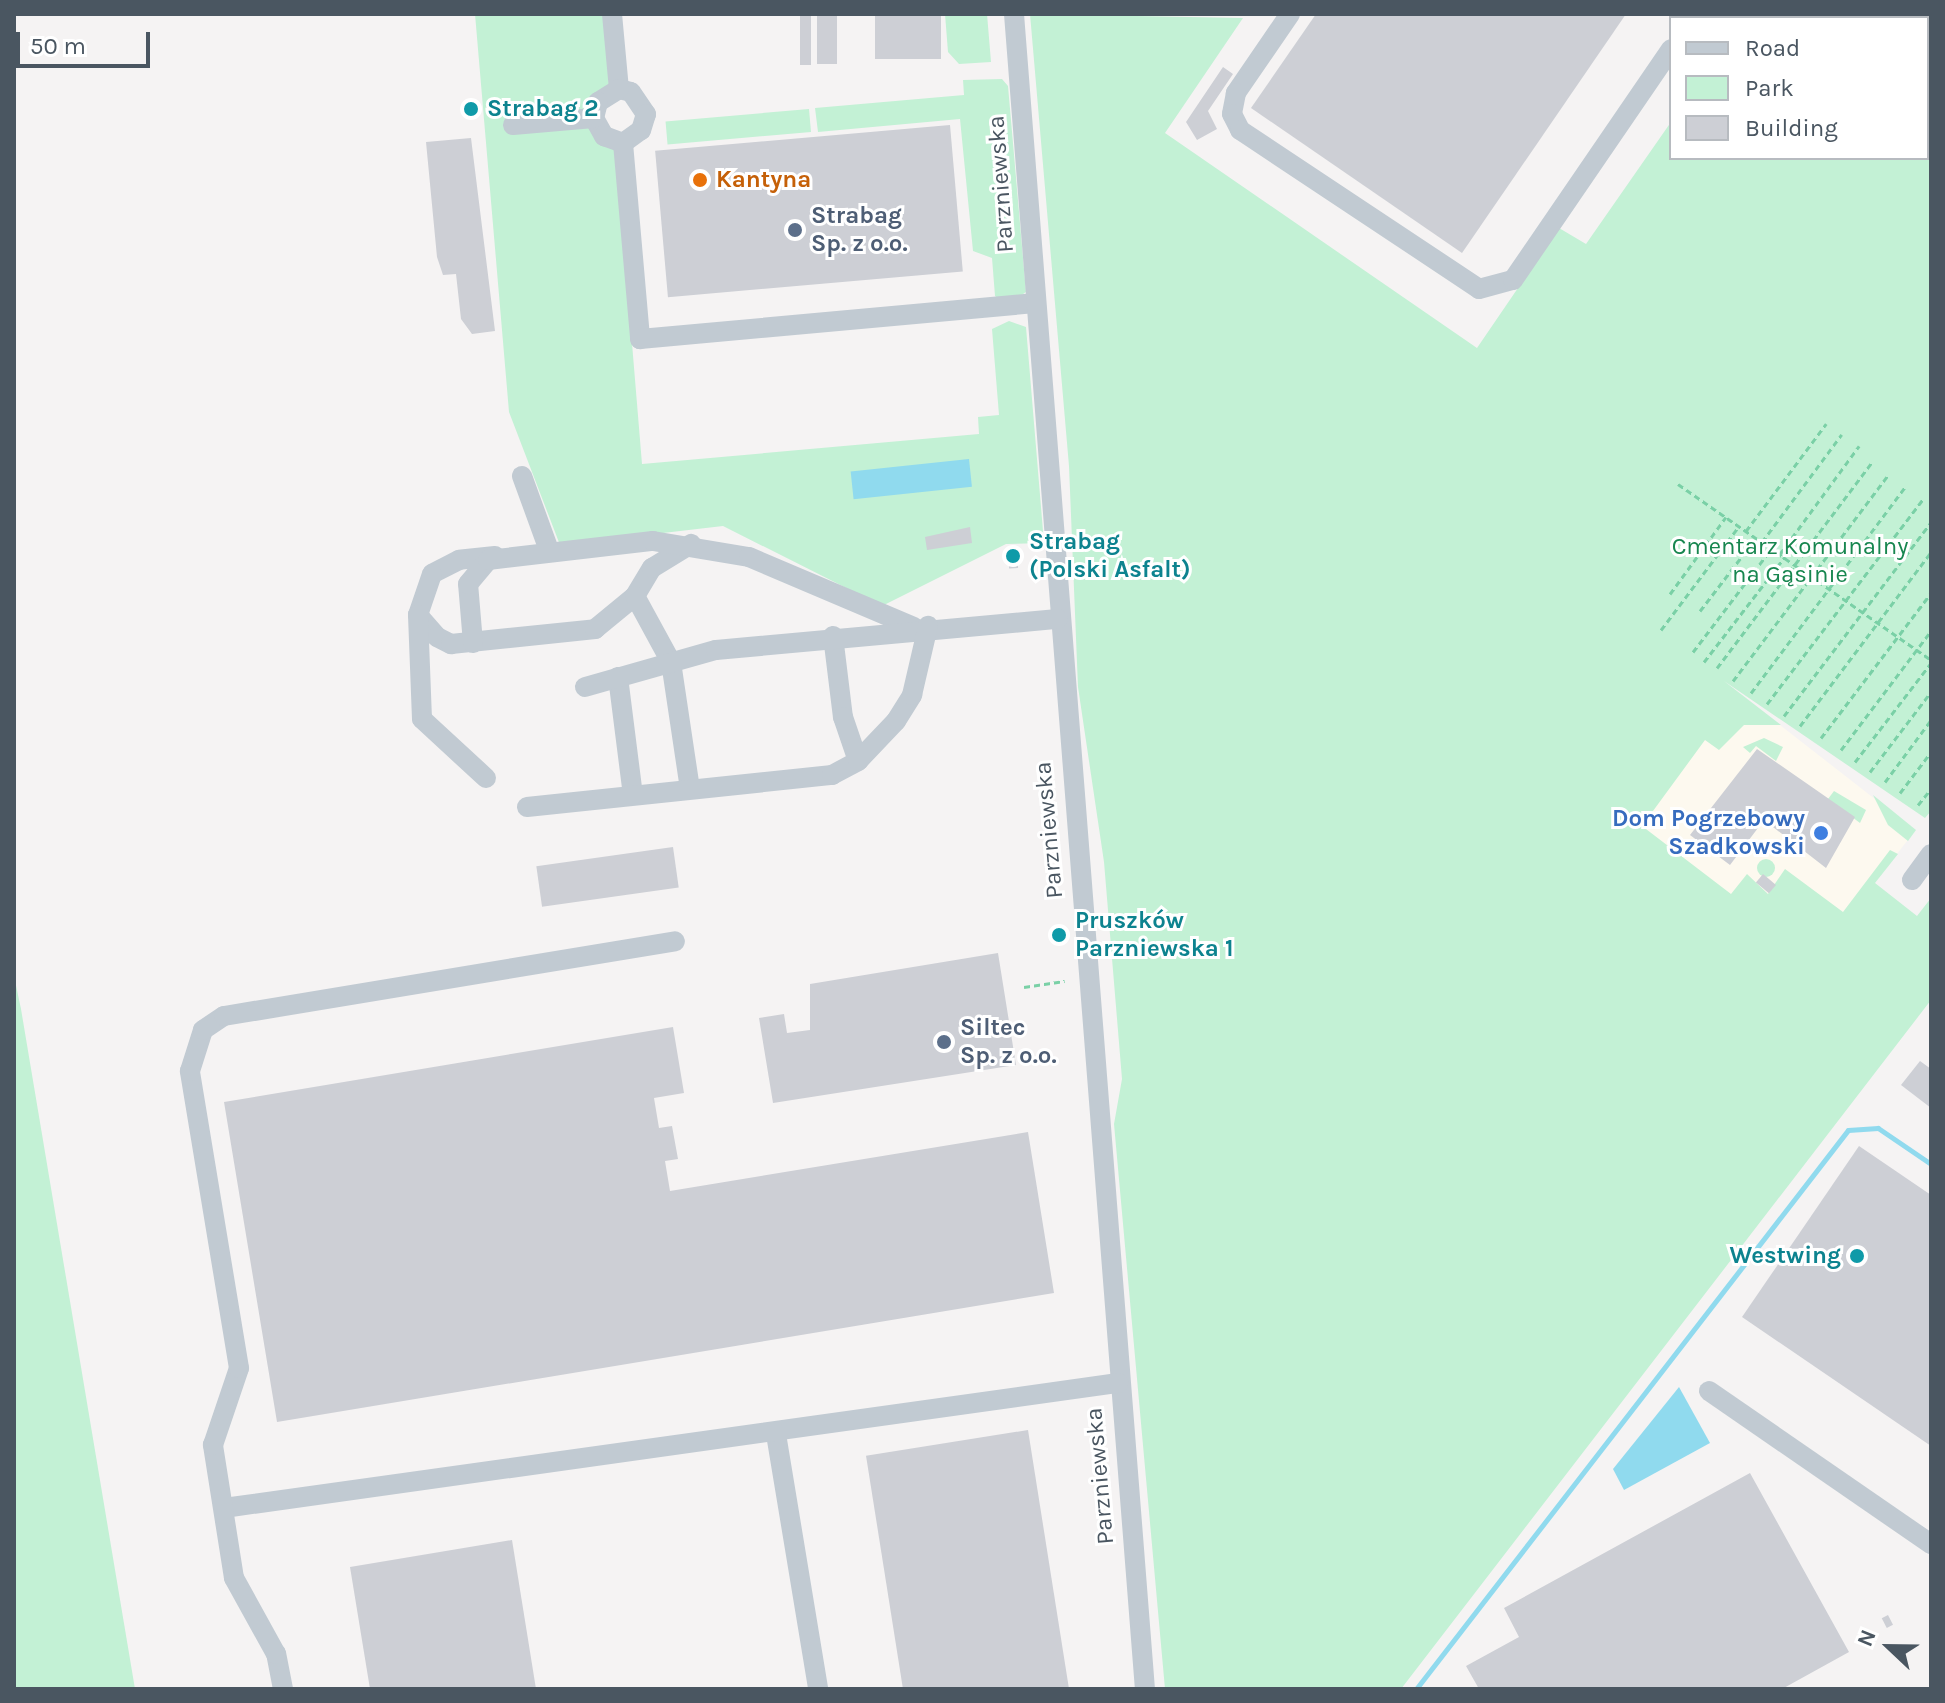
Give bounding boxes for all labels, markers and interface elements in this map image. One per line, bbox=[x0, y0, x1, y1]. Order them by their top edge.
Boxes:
scale bar bbox=[20, 16, 154, 66]
legend bbox=[1669, 16, 1929, 160]
text: 50 m bbox=[30, 32, 86, 60]
text: Road bbox=[1745, 34, 1800, 62]
text: Park bbox=[1745, 74, 1794, 102]
place label: Strabag 2 bbox=[487, 95, 599, 123]
marker: Strabag 2 bbox=[462, 100, 480, 118]
text: Building bbox=[1745, 114, 1838, 142]
street label: Parzniewska bbox=[982, 115, 1020, 253]
place label: Kantyna bbox=[716, 166, 811, 194]
marker: Kantyna bbox=[691, 171, 709, 189]
place label: Strabag Sp. z o.o. bbox=[811, 202, 908, 258]
marker: Strabag Sp. z o.o. bbox=[786, 221, 804, 239]
place label: Strabag (Polski Asfalt) bbox=[1029, 528, 1191, 584]
park label: Cmentarz Komunalny na Gąsinie bbox=[1672, 533, 1908, 589]
marker: Strabag (Polski Asfalt) bbox=[1004, 547, 1022, 565]
street label: Parzniewska bbox=[1029, 760, 1069, 900]
place label: Dom Pogrzebowy Szadkowski bbox=[1612, 805, 1805, 861]
marker: Dom Pogrzebowy Szadkowski bbox=[1812, 824, 1830, 842]
place label: Pruszków Parzniewska 1 bbox=[1075, 907, 1234, 963]
marker: Pruszków Parzniewska 1 bbox=[1050, 926, 1068, 944]
place label: Siltec Sp. z o.o. bbox=[960, 1014, 1057, 1070]
marker: Siltec Sp. z o.o. bbox=[935, 1033, 953, 1051]
place label: Westwing bbox=[1729, 1242, 1841, 1270]
marker: Westwing bbox=[1848, 1247, 1866, 1265]
street label: Parzniewska bbox=[1080, 1406, 1120, 1546]
north arrow bbox=[1849, 1607, 1929, 1687]
text: N bbox=[1852, 1626, 1882, 1650]

